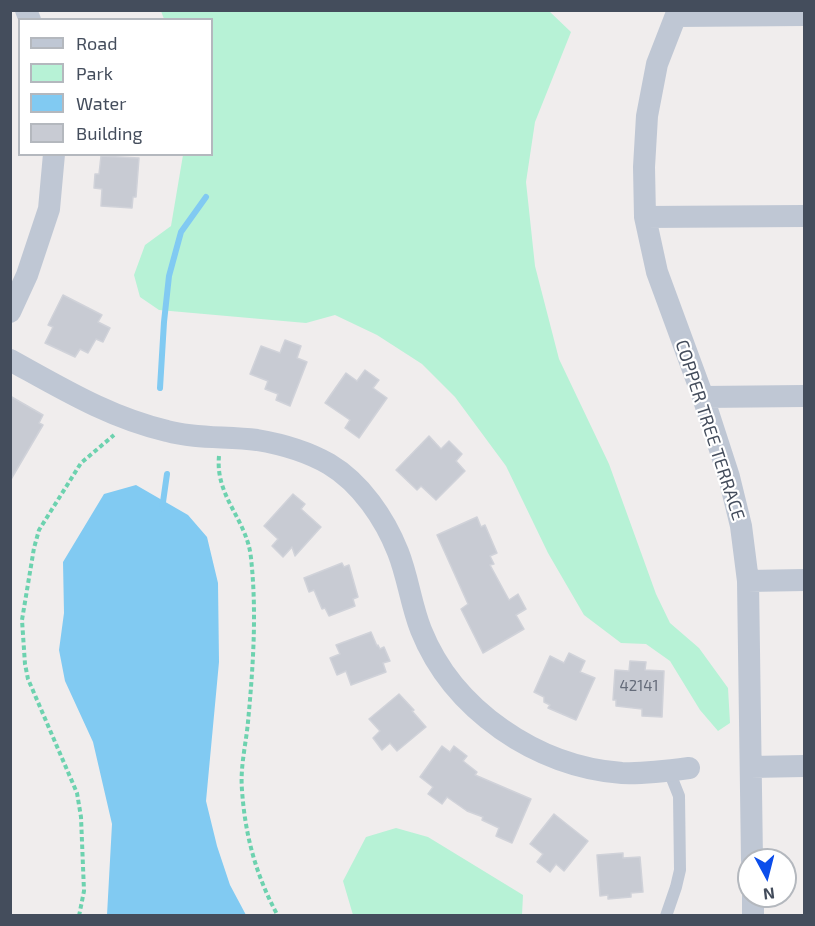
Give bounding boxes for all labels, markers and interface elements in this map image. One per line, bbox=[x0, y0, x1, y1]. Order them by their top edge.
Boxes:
legend bbox=[18, 18, 213, 156]
text: Road bbox=[76, 32, 117, 54]
text: Park bbox=[76, 62, 113, 84]
text: Water bbox=[76, 92, 126, 114]
text: Building bbox=[76, 122, 143, 144]
street label: COPPER TREE TERRACE bbox=[671, 337, 749, 523]
house number: 42141 bbox=[620, 677, 658, 695]
north arrow bbox=[737, 848, 797, 908]
text: N bbox=[762, 884, 776, 905]

